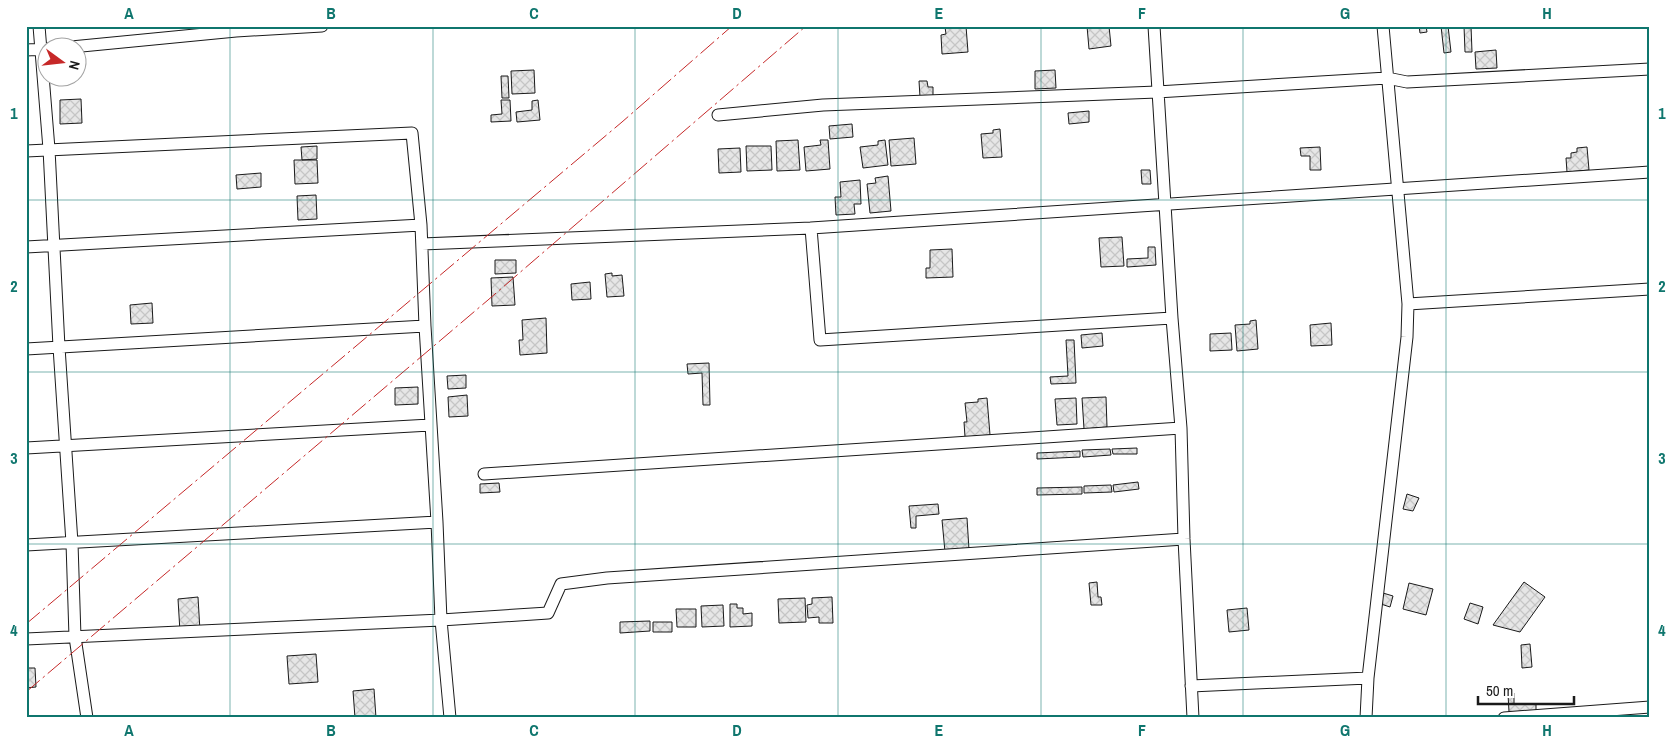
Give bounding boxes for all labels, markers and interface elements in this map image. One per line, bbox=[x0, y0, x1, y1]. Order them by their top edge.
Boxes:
text: A bbox=[124, 2, 134, 24]
text: B bbox=[326, 2, 336, 24]
text: C bbox=[529, 2, 539, 24]
text: D bbox=[732, 2, 742, 24]
text: E bbox=[935, 2, 944, 24]
text: F bbox=[1138, 2, 1146, 24]
text: G bbox=[1340, 2, 1350, 24]
text: H bbox=[1542, 2, 1552, 24]
north arrow bbox=[38, 38, 88, 88]
text: N bbox=[65, 59, 84, 72]
text: 1 bbox=[10, 102, 18, 124]
text: 1 bbox=[1658, 102, 1666, 124]
text: 2 bbox=[10, 275, 18, 297]
text: 2 bbox=[1658, 275, 1666, 297]
text: 3 bbox=[10, 447, 18, 469]
text: 3 bbox=[1658, 447, 1666, 469]
text: 4 bbox=[10, 619, 18, 641]
text: 4 bbox=[1658, 619, 1666, 641]
scale bar bbox=[1478, 674, 1575, 706]
text: 50 m bbox=[1486, 680, 1513, 701]
text: A bbox=[124, 719, 134, 741]
text: B bbox=[326, 719, 336, 741]
text: C bbox=[529, 719, 539, 741]
text: D bbox=[732, 719, 742, 741]
text: E bbox=[935, 719, 944, 741]
text: F bbox=[1138, 719, 1146, 741]
text: G bbox=[1340, 719, 1350, 741]
text: H bbox=[1542, 719, 1552, 741]

